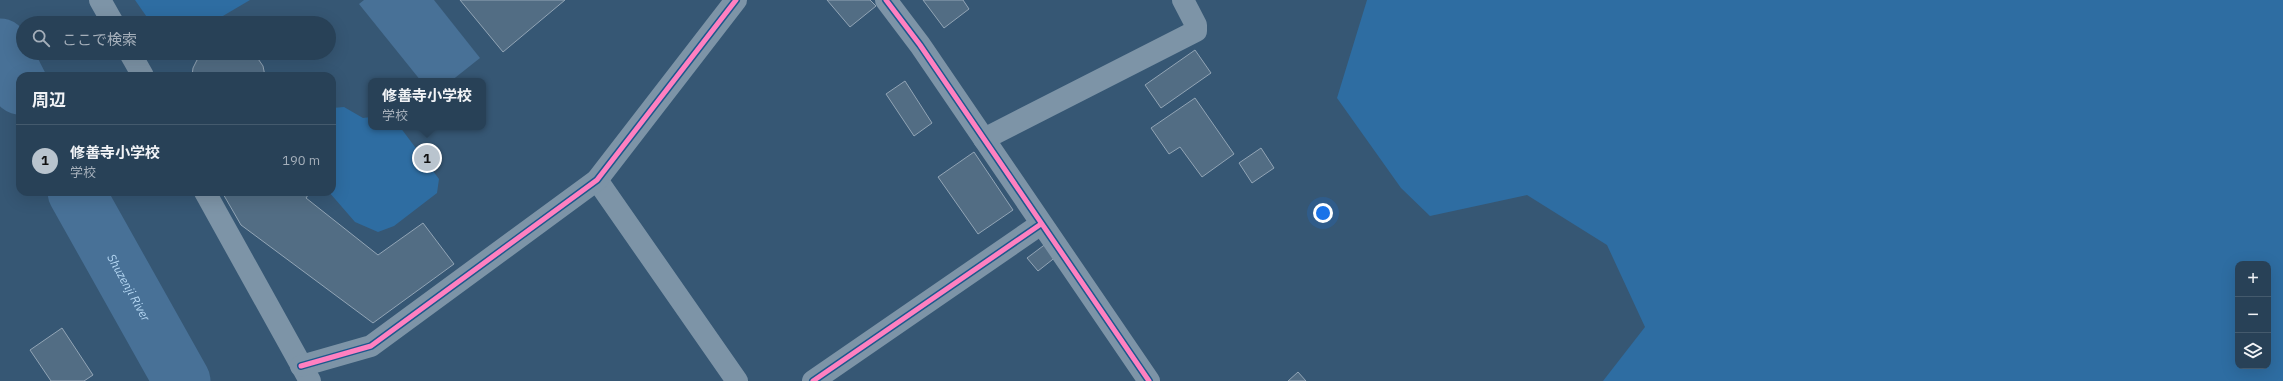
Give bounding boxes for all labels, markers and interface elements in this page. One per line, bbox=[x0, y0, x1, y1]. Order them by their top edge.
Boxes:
search box bbox=[16, 16, 336, 60]
icon: search bbox=[30, 27, 52, 49]
text: ここで検索 bbox=[62, 30, 137, 49]
popup bbox=[368, 78, 486, 130]
text: 修善寺小学校 bbox=[382, 86, 472, 105]
text: 周辺 bbox=[32, 89, 66, 111]
text: 学校 bbox=[382, 107, 408, 124]
text: 修善寺小学校 bbox=[70, 143, 160, 162]
pin: 1 bbox=[414, 143, 440, 173]
text: 1 bbox=[41, 152, 49, 169]
text: 190 m bbox=[282, 152, 320, 169]
text: 学校 bbox=[70, 164, 96, 181]
your location bbox=[1313, 203, 1333, 223]
water label: Shuzenji River bbox=[105, 251, 154, 324]
map controls bbox=[2235, 261, 2271, 369]
button: + bbox=[2235, 261, 2271, 297]
button: − bbox=[2235, 297, 2271, 333]
button: layers bbox=[2235, 333, 2271, 369]

